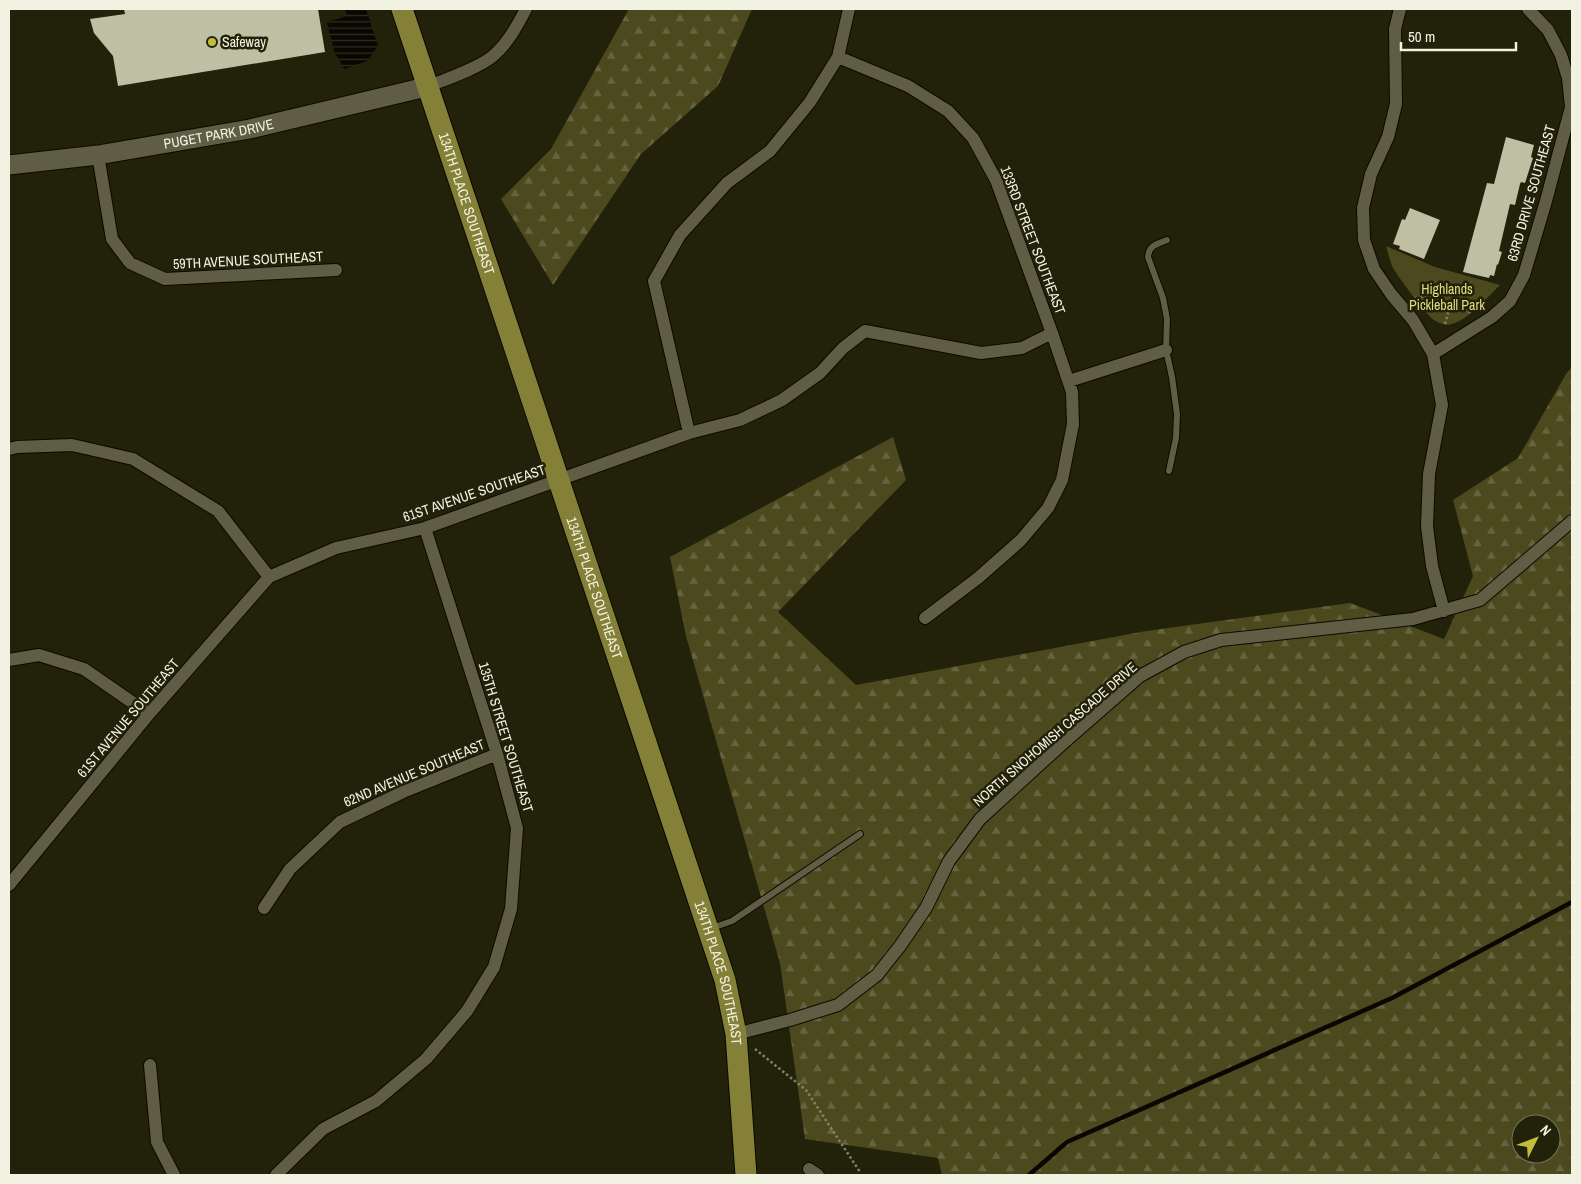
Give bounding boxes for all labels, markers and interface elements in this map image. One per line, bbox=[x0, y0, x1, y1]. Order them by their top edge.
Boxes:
scale bar bbox=[1401, 20, 1516, 52]
text: 50 m bbox=[1408, 26, 1435, 47]
place label: Safeway bbox=[222, 33, 266, 51]
marker: Safeway bbox=[206, 36, 218, 48]
street label: PUGET PARK DRIVE bbox=[162, 115, 275, 153]
street label: 63RD DRIVE SOUTHEAST bbox=[1503, 123, 1559, 263]
street label: 134TH PLACE SOUTHEAST bbox=[435, 130, 499, 277]
street label: 133RD STREET SOUTHEAST bbox=[996, 163, 1070, 317]
street label: 59TH AVENUE SOUTHEAST bbox=[172, 247, 324, 273]
park label: Highlands Pickleball Park bbox=[1409, 280, 1485, 314]
street label: 61ST AVENUE SOUTHEAST bbox=[400, 460, 548, 526]
street label: 134TH PLACE SOUTHEAST bbox=[563, 514, 627, 661]
street label: 61ST AVENUE SOUTHEAST bbox=[73, 655, 183, 781]
street label: NORTH SNOHOMISH CASCADE DRIVE bbox=[969, 658, 1141, 810]
street label: 135TH STREET SOUTHEAST bbox=[475, 660, 537, 814]
street label: 62ND AVENUE SOUTHEAST bbox=[341, 735, 487, 811]
street label: 134TH PLACE SOUTHEAST bbox=[690, 899, 746, 1046]
north arrow bbox=[1511, 1114, 1561, 1164]
text: N bbox=[1536, 1121, 1555, 1139]

